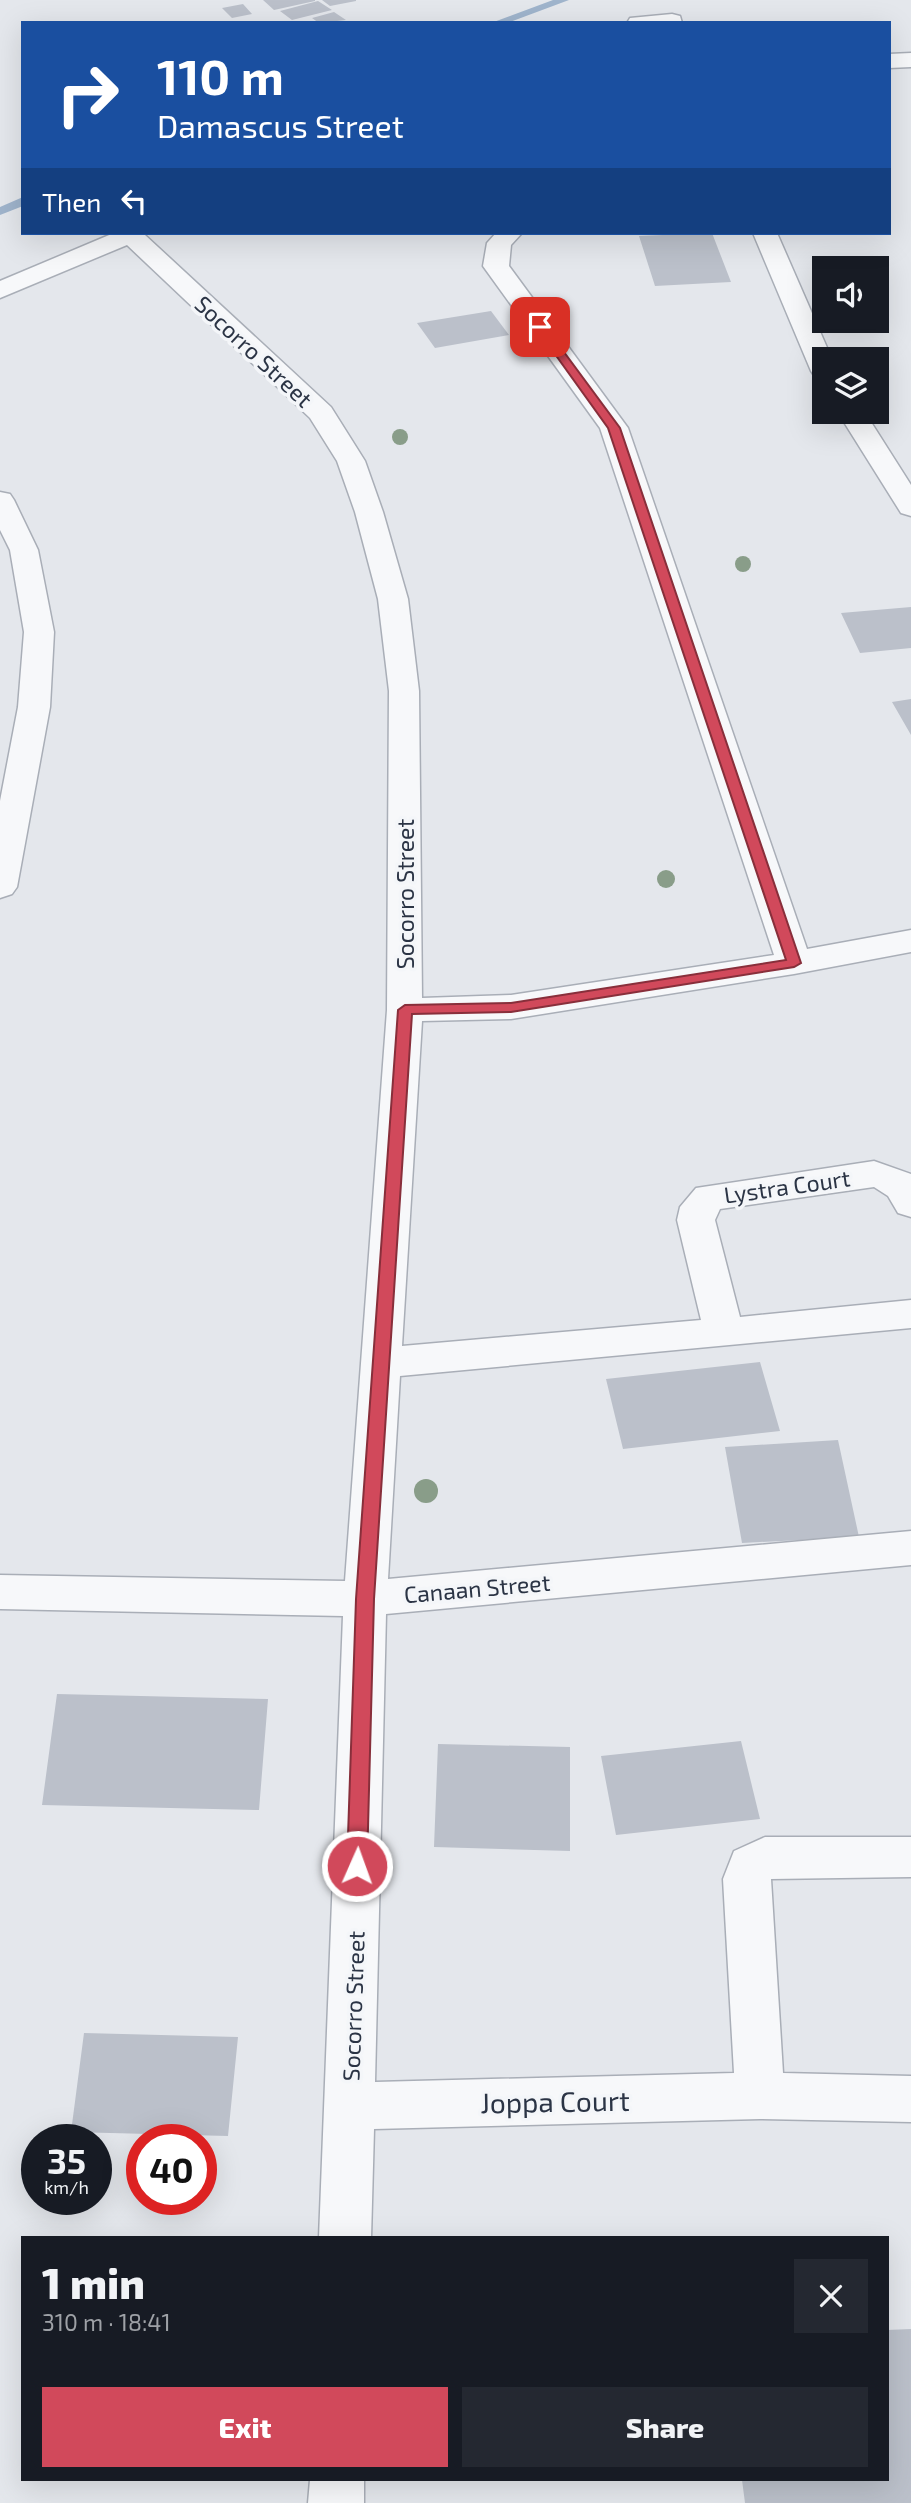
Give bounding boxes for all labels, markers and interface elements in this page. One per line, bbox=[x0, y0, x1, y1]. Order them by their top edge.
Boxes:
text: 110 m bbox=[157, 46, 284, 105]
icon: right bbox=[42, 49, 133, 140]
text: Damascus Street bbox=[157, 106, 404, 144]
icon: left bbox=[115, 182, 153, 220]
text: Then bbox=[42, 186, 101, 217]
map controls bbox=[812, 256, 889, 424]
button: sound bbox=[812, 256, 889, 333]
street label: Socorro Street bbox=[189, 289, 319, 413]
pin bbox=[510, 297, 570, 357]
icon: arrive bbox=[521, 308, 559, 346]
button: layers bbox=[812, 347, 889, 424]
street label: Socorro Street bbox=[391, 819, 419, 969]
street label: Lystra Court bbox=[722, 1163, 852, 1209]
street label: Canaan Street bbox=[403, 1568, 552, 1608]
position arrow bbox=[320, 1829, 394, 1903]
street label: Socorro Street bbox=[336, 1930, 370, 2082]
street label: Joppa Court bbox=[480, 2083, 630, 2119]
speed limit sign: 40 bbox=[126, 2124, 217, 2215]
text: 35 bbox=[47, 2139, 86, 2181]
text: km/h bbox=[44, 2176, 89, 2198]
text: 1 min bbox=[42, 2257, 145, 2307]
button: close bbox=[794, 2259, 868, 2333]
text: 310 m · 18:41 bbox=[42, 2308, 171, 2336]
button: Exit bbox=[42, 2387, 448, 2467]
button: Share bbox=[462, 2387, 868, 2467]

